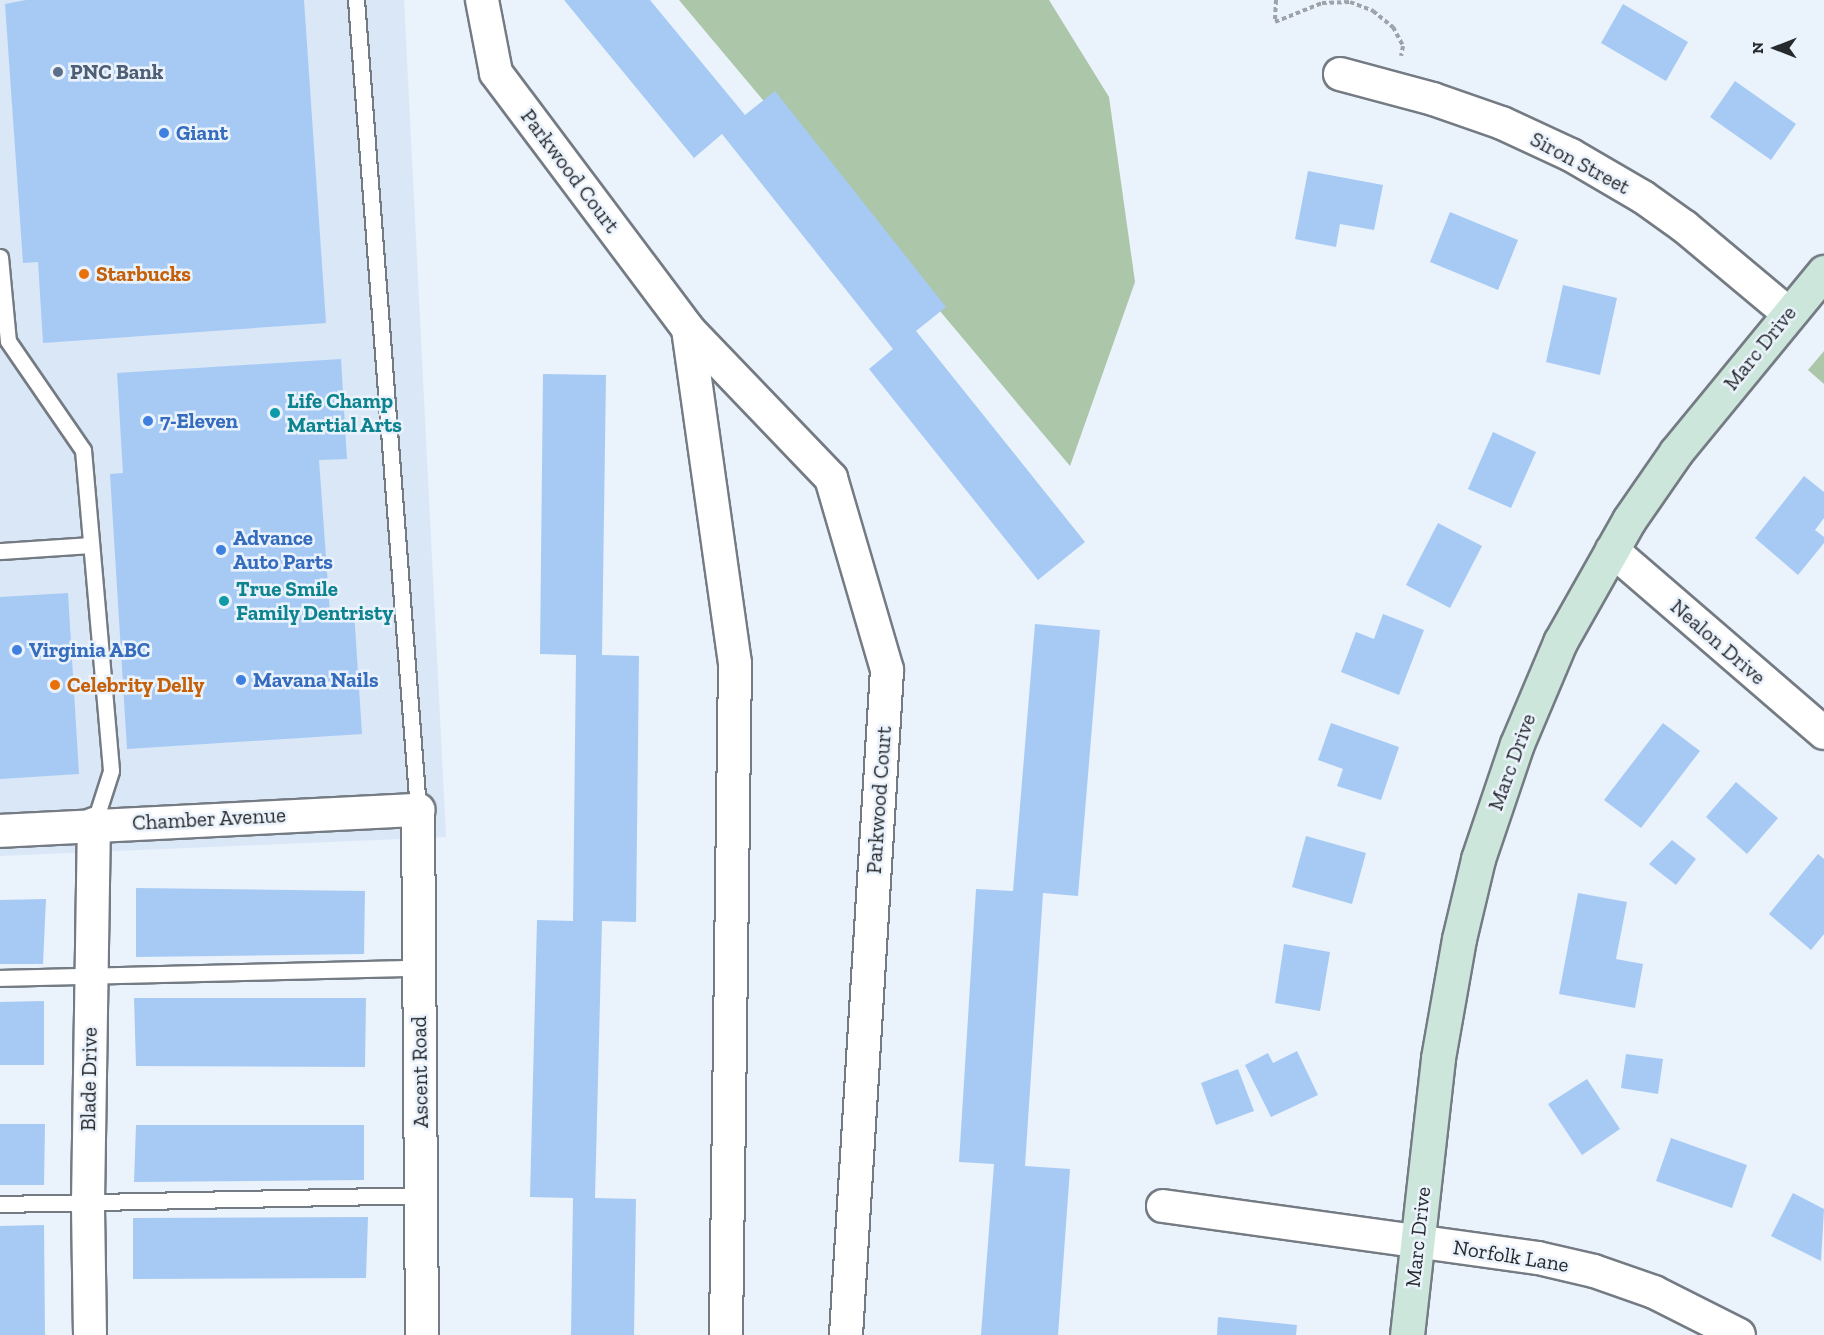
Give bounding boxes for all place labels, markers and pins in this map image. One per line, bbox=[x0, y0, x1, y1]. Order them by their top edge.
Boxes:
place label: PNC Bank bbox=[70, 59, 163, 85]
marker: PNC Bank bbox=[51, 65, 65, 79]
place label: Giant bbox=[176, 120, 228, 146]
marker: Giant bbox=[157, 126, 171, 140]
place label: Starbucks bbox=[96, 261, 191, 287]
marker: Starbucks bbox=[77, 267, 91, 281]
place label: Life Champ Martial Arts bbox=[287, 388, 402, 438]
marker: Life Champ Martial Arts bbox=[268, 406, 282, 420]
place label: 7-Eleven bbox=[160, 408, 238, 434]
marker: 7-Eleven bbox=[141, 414, 155, 428]
place label: Advance Auto Parts bbox=[233, 525, 333, 575]
marker: Advance Auto Parts bbox=[214, 543, 228, 557]
place label: True Smile Family Dentristy bbox=[236, 576, 394, 626]
marker: True Smile Family Dentristy bbox=[217, 594, 231, 608]
place label: Virginia ABC bbox=[29, 637, 151, 663]
marker: Virginia ABC bbox=[10, 643, 24, 657]
place label: Mavana Nails bbox=[253, 667, 379, 693]
place label: Celebrity Delly bbox=[67, 672, 205, 698]
marker: Mavana Nails bbox=[234, 673, 248, 687]
marker: Celebrity Delly bbox=[48, 678, 62, 692]

